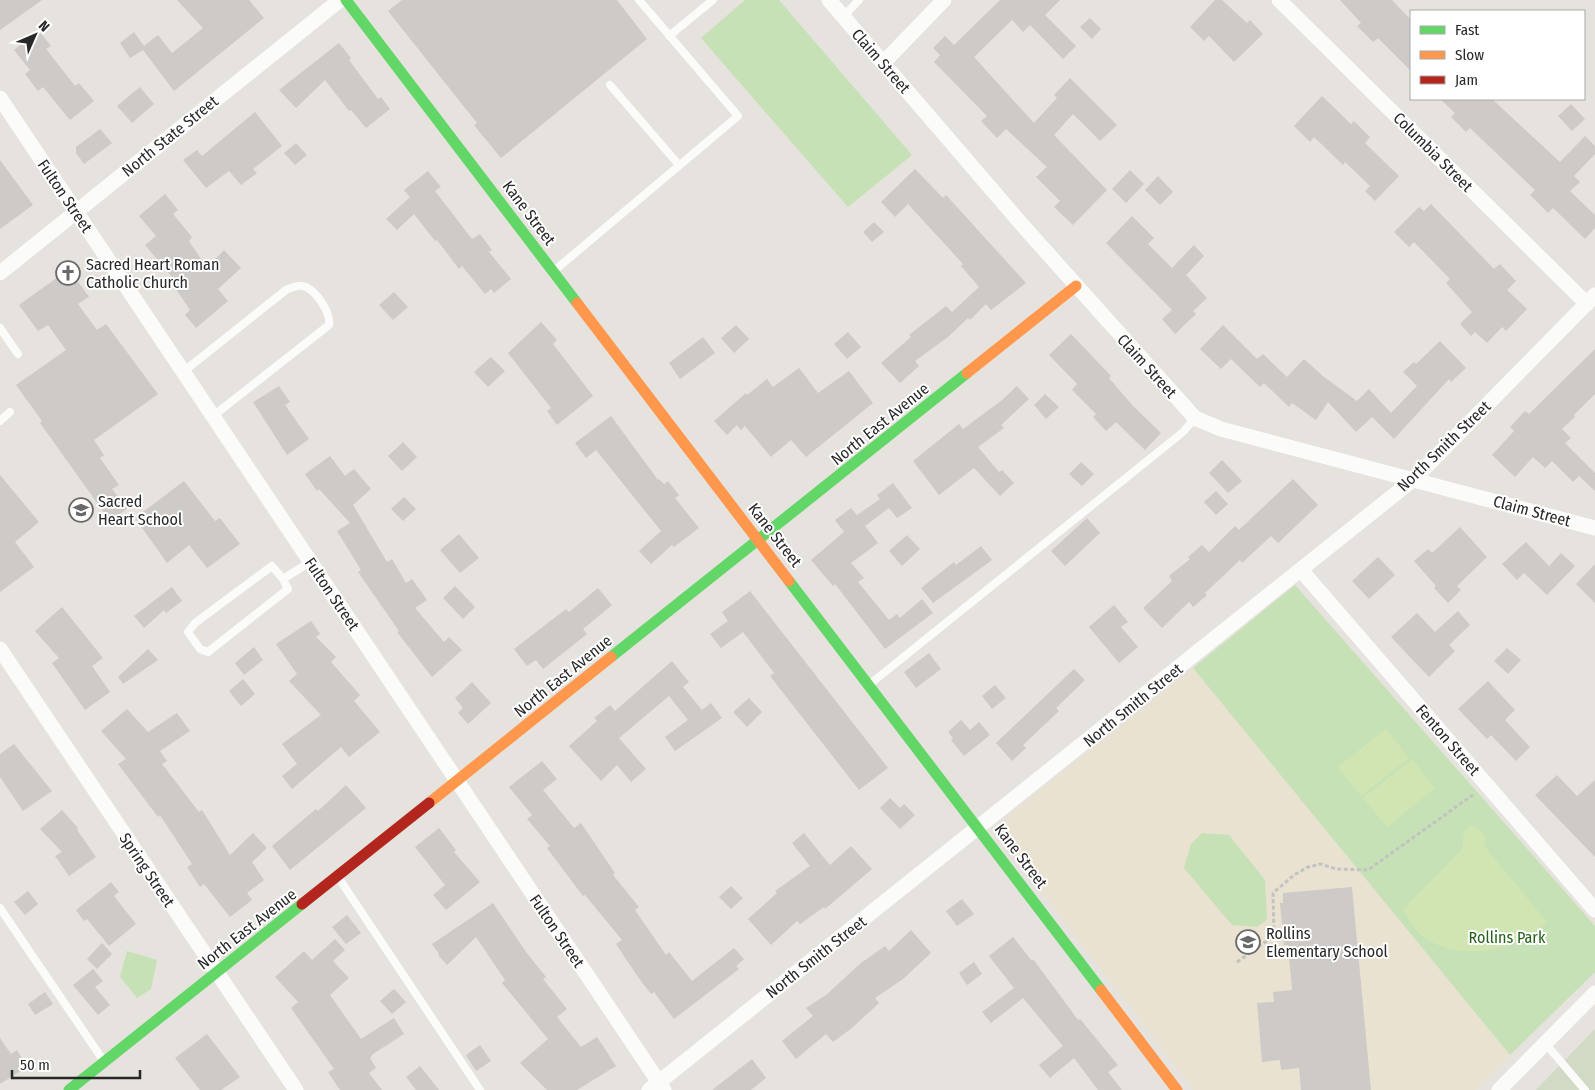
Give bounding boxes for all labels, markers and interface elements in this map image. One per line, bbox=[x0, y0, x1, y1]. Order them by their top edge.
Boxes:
north arrow bbox=[10, 10, 60, 60]
legend bbox=[1410, 10, 1585, 100]
text: N bbox=[35, 17, 53, 35]
text: Fast bbox=[1455, 21, 1479, 39]
street label: Claim Street bbox=[848, 25, 915, 98]
text: Slow bbox=[1455, 46, 1484, 64]
text: Jam bbox=[1455, 71, 1478, 89]
street label: North State Street bbox=[118, 91, 222, 181]
street label: Columbia Street bbox=[1389, 108, 1477, 196]
street label: Fulton Street bbox=[34, 156, 97, 237]
street label: Kane Street bbox=[499, 177, 560, 250]
place label: Sacred Heart Roman Catholic Church bbox=[86, 255, 219, 292]
church icon: Sacred Heart Roman Catholic Church bbox=[55, 260, 81, 286]
street label: Claim Street bbox=[1113, 330, 1181, 402]
street label: North East Avenue bbox=[827, 379, 933, 469]
street label: North Smith Street bbox=[1393, 396, 1495, 495]
place label: Sacred Heart School bbox=[98, 492, 182, 529]
street label: Claim Street bbox=[1491, 492, 1574, 531]
school or university icon: Sacred Heart School bbox=[68, 497, 94, 523]
street label: Kane Street bbox=[744, 499, 806, 571]
street label: Fulton Street bbox=[301, 554, 364, 635]
street label: North East Avenue bbox=[510, 631, 616, 721]
street label: North Smith Street bbox=[1080, 659, 1187, 751]
street label: Fenton Street bbox=[1412, 701, 1484, 780]
street label: Kane Street bbox=[991, 820, 1052, 893]
street label: Spring Street bbox=[115, 829, 179, 911]
street label: North East Avenue bbox=[194, 884, 300, 973]
street label: Fulton Street bbox=[526, 891, 589, 972]
street label: North Smith Street bbox=[762, 911, 871, 1002]
place label: Rollins Elementary School bbox=[1266, 924, 1388, 961]
park label: Rollins Park bbox=[1469, 928, 1546, 947]
school or university icon: Rollins Elementary School bbox=[1235, 929, 1261, 955]
scale bar bbox=[12, 1048, 140, 1080]
text: 50 m bbox=[20, 1056, 50, 1074]

